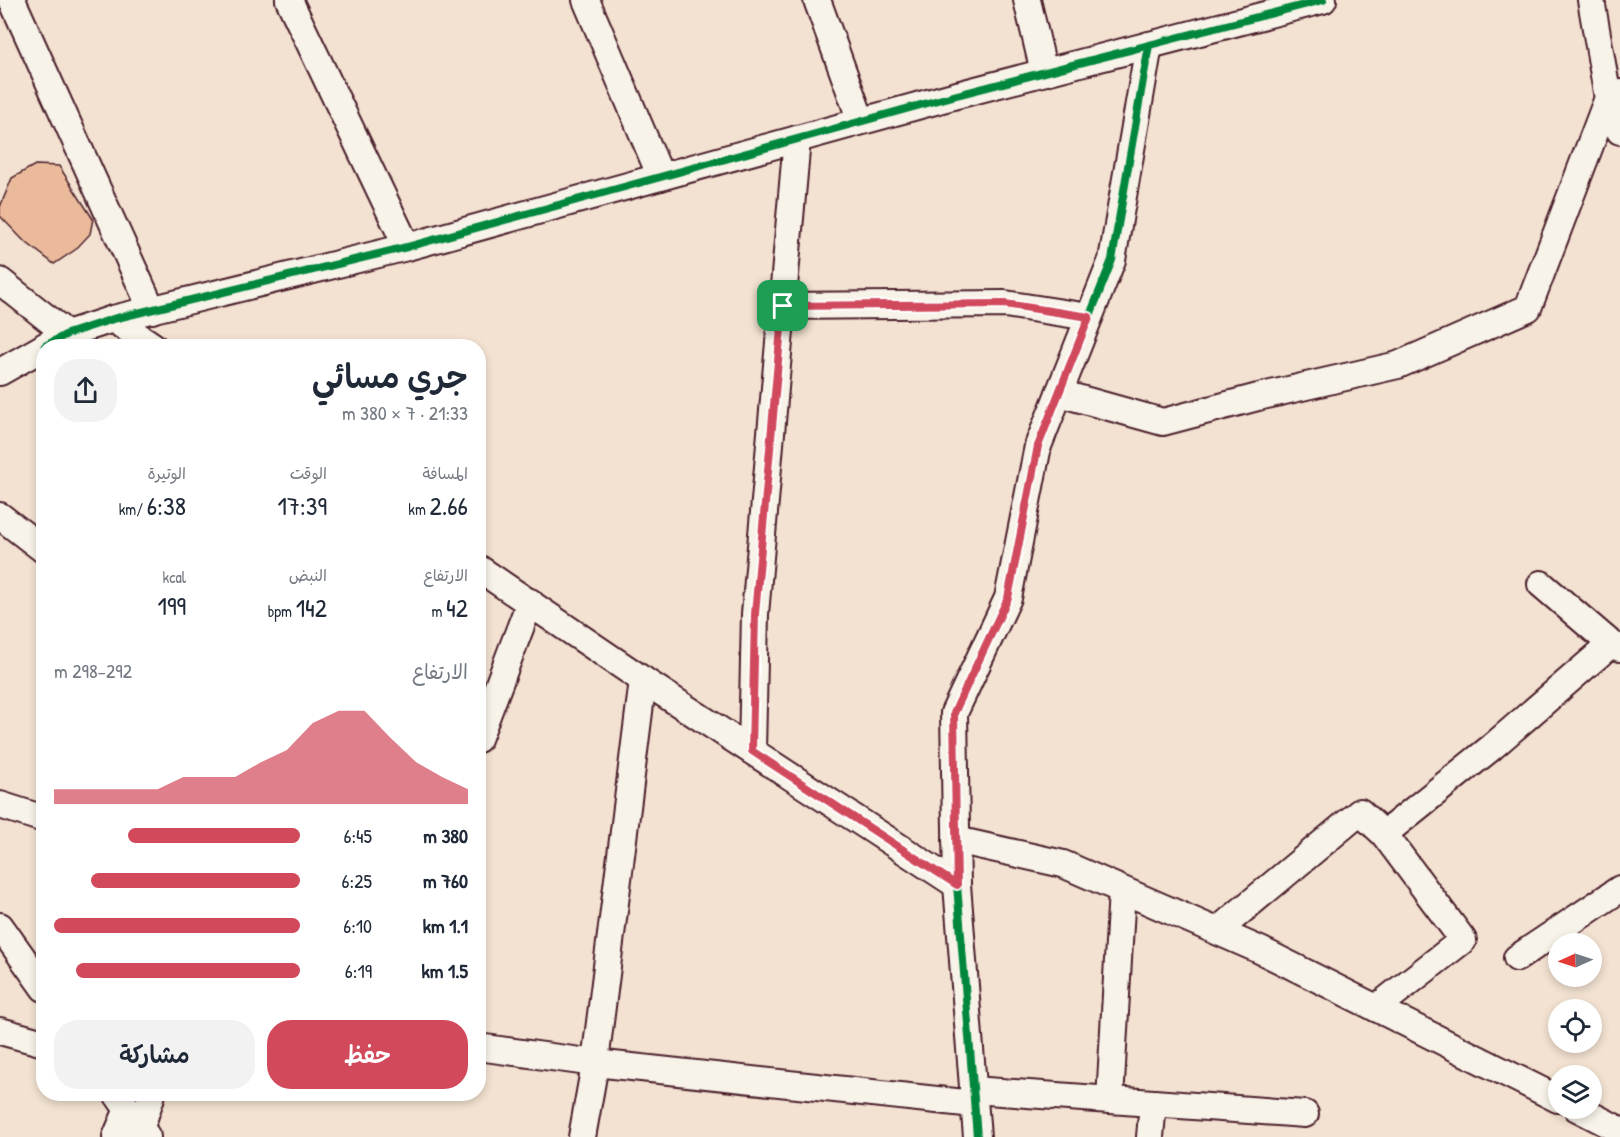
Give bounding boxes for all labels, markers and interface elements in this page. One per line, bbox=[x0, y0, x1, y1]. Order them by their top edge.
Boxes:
pin bbox=[757, 280, 808, 331]
icon: arrive bbox=[766, 289, 799, 322]
text: جري مسائي bbox=[312, 354, 468, 398]
button: share bbox=[54, 359, 117, 422]
text: 21:33 · 7 × 380 m bbox=[342, 399, 468, 426]
text: الوتيرة bbox=[147, 462, 186, 484]
text: الوقت bbox=[290, 462, 327, 484]
text: المسافة bbox=[422, 462, 468, 484]
text: 6:38 bbox=[147, 488, 186, 523]
text: 17:39 bbox=[277, 488, 327, 523]
text: 2.66 bbox=[430, 488, 468, 523]
text: /km bbox=[119, 498, 147, 520]
text: km bbox=[408, 498, 430, 520]
text: النبض bbox=[289, 564, 327, 586]
text: الارتفاع bbox=[423, 564, 468, 586]
text: kcal bbox=[163, 566, 186, 588]
text: 199 bbox=[157, 588, 186, 623]
text: 142 bbox=[296, 590, 327, 625]
text: 42 bbox=[446, 590, 468, 625]
text: bpm bbox=[268, 600, 296, 622]
text: m bbox=[432, 600, 446, 622]
text: 292–298 m bbox=[54, 657, 132, 684]
text: الارتفاع bbox=[412, 658, 468, 685]
text: 6:45 bbox=[343, 822, 372, 849]
text: 380 m bbox=[423, 822, 468, 849]
text: 6:25 bbox=[342, 867, 372, 894]
text: 760 m bbox=[423, 867, 468, 894]
text: 6:10 bbox=[343, 912, 372, 939]
text: 1.1 km bbox=[423, 912, 468, 939]
north arrow bbox=[1548, 933, 1602, 987]
map controls bbox=[1548, 933, 1602, 1119]
text: 6:19 bbox=[345, 957, 372, 984]
text: 1.5 km bbox=[421, 957, 468, 984]
button: locate bbox=[1548, 999, 1602, 1053]
button: مشاركة bbox=[54, 1020, 255, 1089]
button: حفظ bbox=[267, 1020, 468, 1089]
button: layers bbox=[1548, 1065, 1602, 1119]

